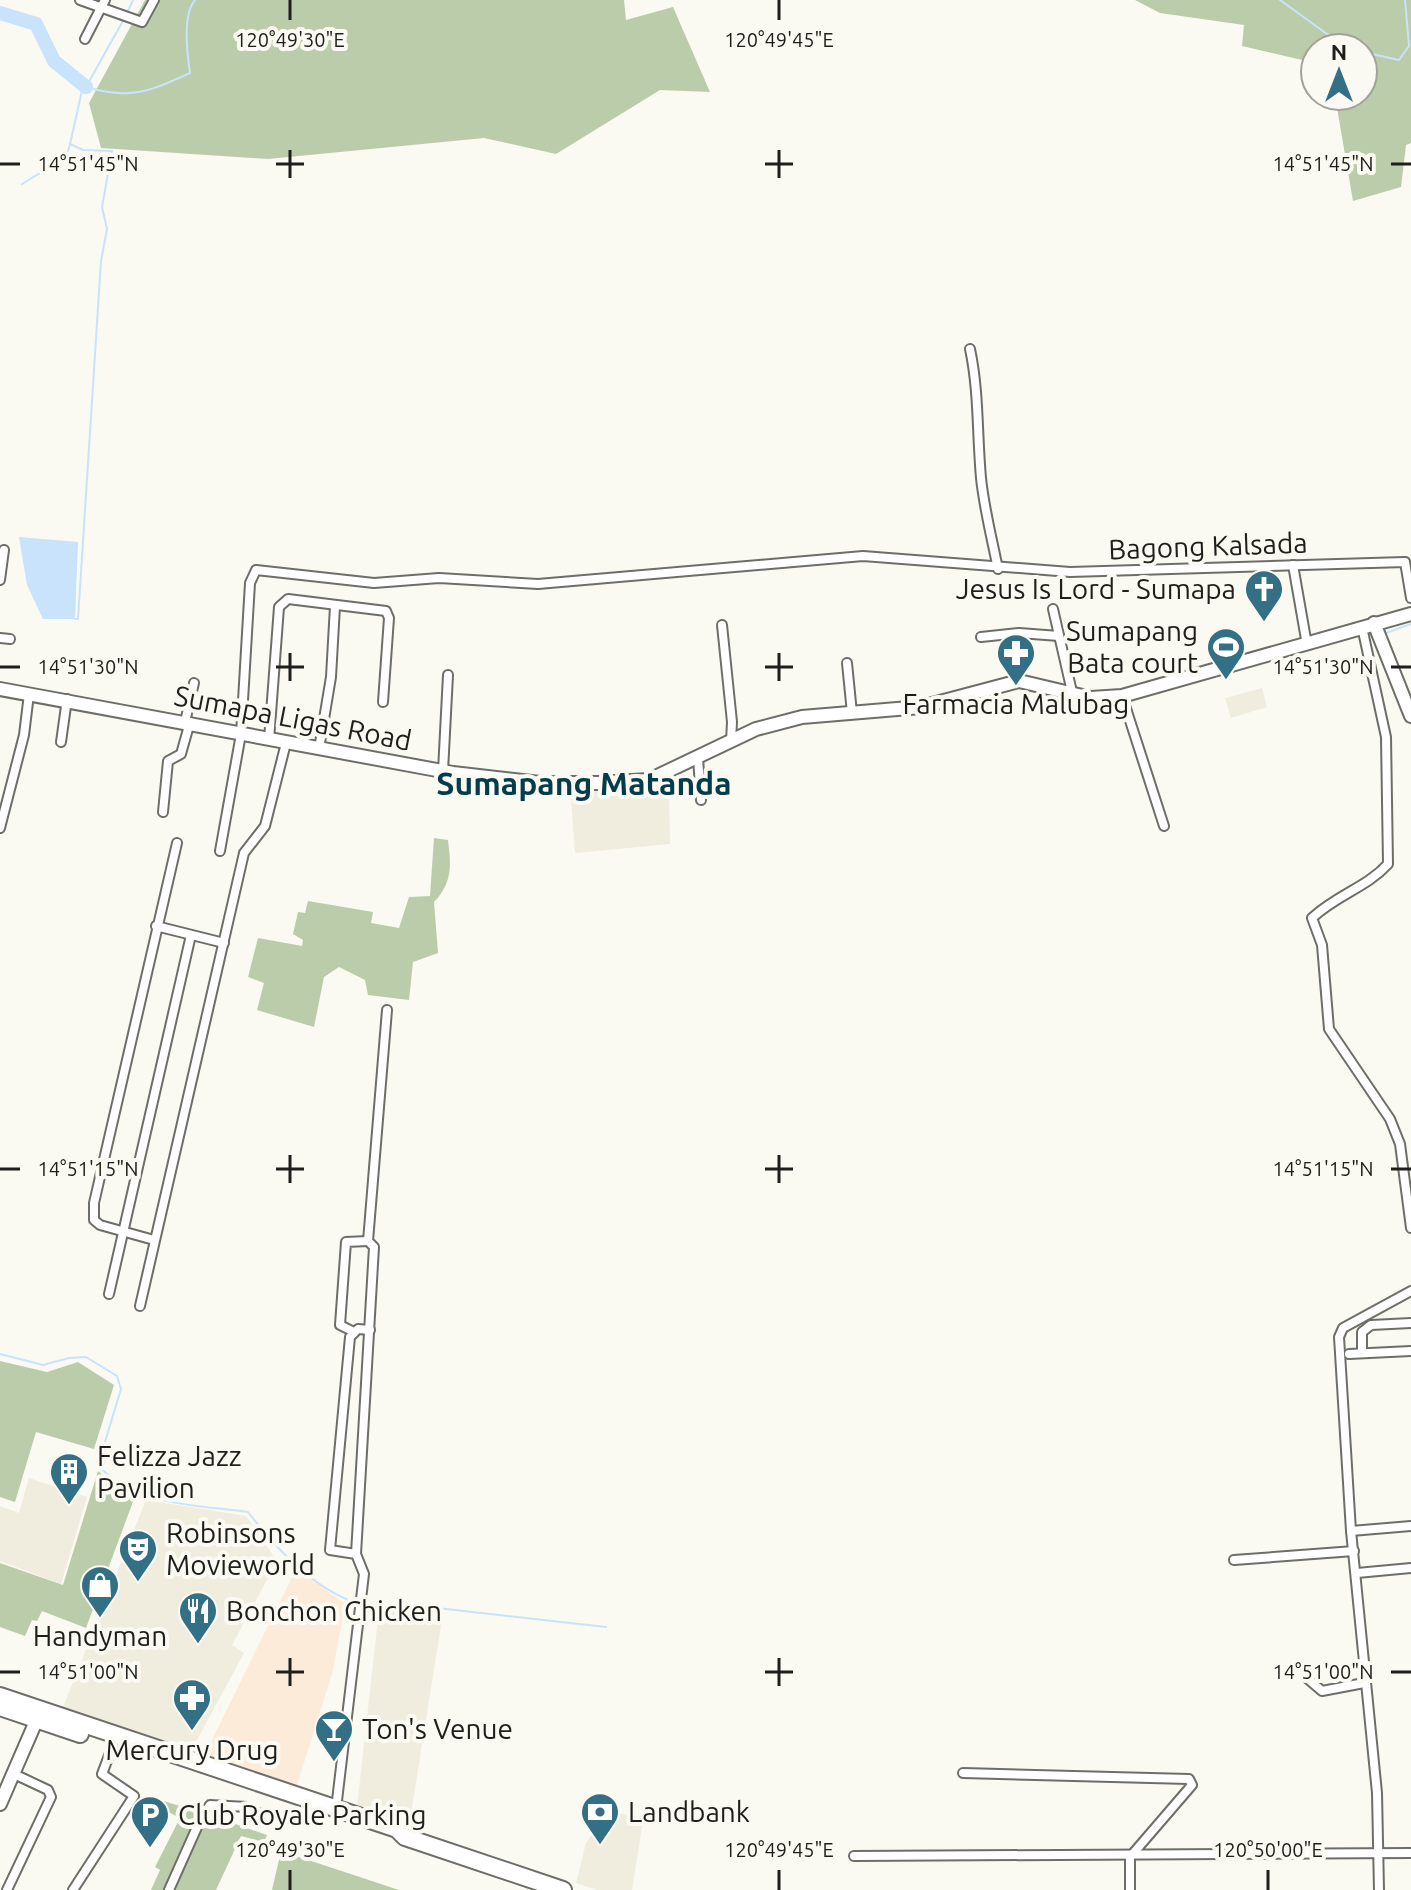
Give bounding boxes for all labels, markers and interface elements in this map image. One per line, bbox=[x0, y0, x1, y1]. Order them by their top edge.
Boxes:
text: 120°49'30"E bbox=[235, 28, 345, 51]
text: 120°49'45"E bbox=[724, 28, 834, 51]
north arrow bbox=[1299, 32, 1379, 112]
text: N bbox=[1331, 39, 1347, 64]
text: 14°51'45"N bbox=[37, 152, 139, 175]
text: 14°51'45"N bbox=[1272, 152, 1374, 175]
street label: Bagong Kalsada bbox=[1108, 527, 1308, 564]
church icon: Jesus Is Lord - Sumapa bbox=[1243, 568, 1285, 623]
place label: Jesus Is Lord - Sumapa bbox=[956, 573, 1236, 604]
place label: Sumapang Bata court bbox=[1066, 615, 1198, 678]
sports icon: Sumapang Bata court bbox=[1205, 626, 1247, 681]
pharmacy icon: Farmacia Malubag bbox=[995, 632, 1037, 687]
text: 14°51'30"N bbox=[37, 655, 139, 678]
text: 14°51'30"N bbox=[1272, 655, 1374, 678]
street label: Sumapa Ligas Road bbox=[172, 679, 414, 756]
place label: Farmacia Malubag bbox=[903, 688, 1129, 719]
district label: Sumapang Matanda bbox=[436, 765, 732, 801]
text: 14°51'15"N bbox=[37, 1157, 139, 1180]
text: 14°51'15"N bbox=[1272, 1157, 1374, 1180]
place label: Felizza Jazz Pavilion bbox=[97, 1440, 242, 1503]
building icon: Felizza Jazz Pavilion bbox=[48, 1451, 90, 1506]
place label: Robinsons Movieworld bbox=[166, 1517, 315, 1580]
theatre icon: Robinsons Movieworld bbox=[117, 1528, 159, 1583]
shop icon: Handyman bbox=[79, 1564, 121, 1619]
restaurant icon: Bonchon Chicken bbox=[177, 1590, 219, 1645]
place label: Bonchon Chicken bbox=[226, 1595, 442, 1626]
place label: Handyman bbox=[33, 1620, 167, 1651]
text: 14°51'00"N bbox=[37, 1660, 139, 1683]
text: 14°51'00"N bbox=[1272, 1660, 1374, 1683]
pharmacy icon: Mercury Drug bbox=[171, 1677, 213, 1732]
bar icon: Ton's Venue bbox=[313, 1708, 355, 1763]
place label: Ton's Venue bbox=[362, 1713, 513, 1744]
place label: Mercury Drug bbox=[106, 1734, 279, 1765]
bank icon: Landbank bbox=[579, 1791, 621, 1846]
parking icon: Club Royale Parking bbox=[129, 1794, 171, 1849]
place label: Landbank bbox=[628, 1796, 750, 1827]
place label: Club Royale Parking bbox=[178, 1799, 427, 1830]
text: 120°49'30"E bbox=[235, 1838, 345, 1861]
text: 120°49'45"E bbox=[724, 1838, 834, 1861]
text: 120°50'00"E bbox=[1213, 1838, 1323, 1861]

